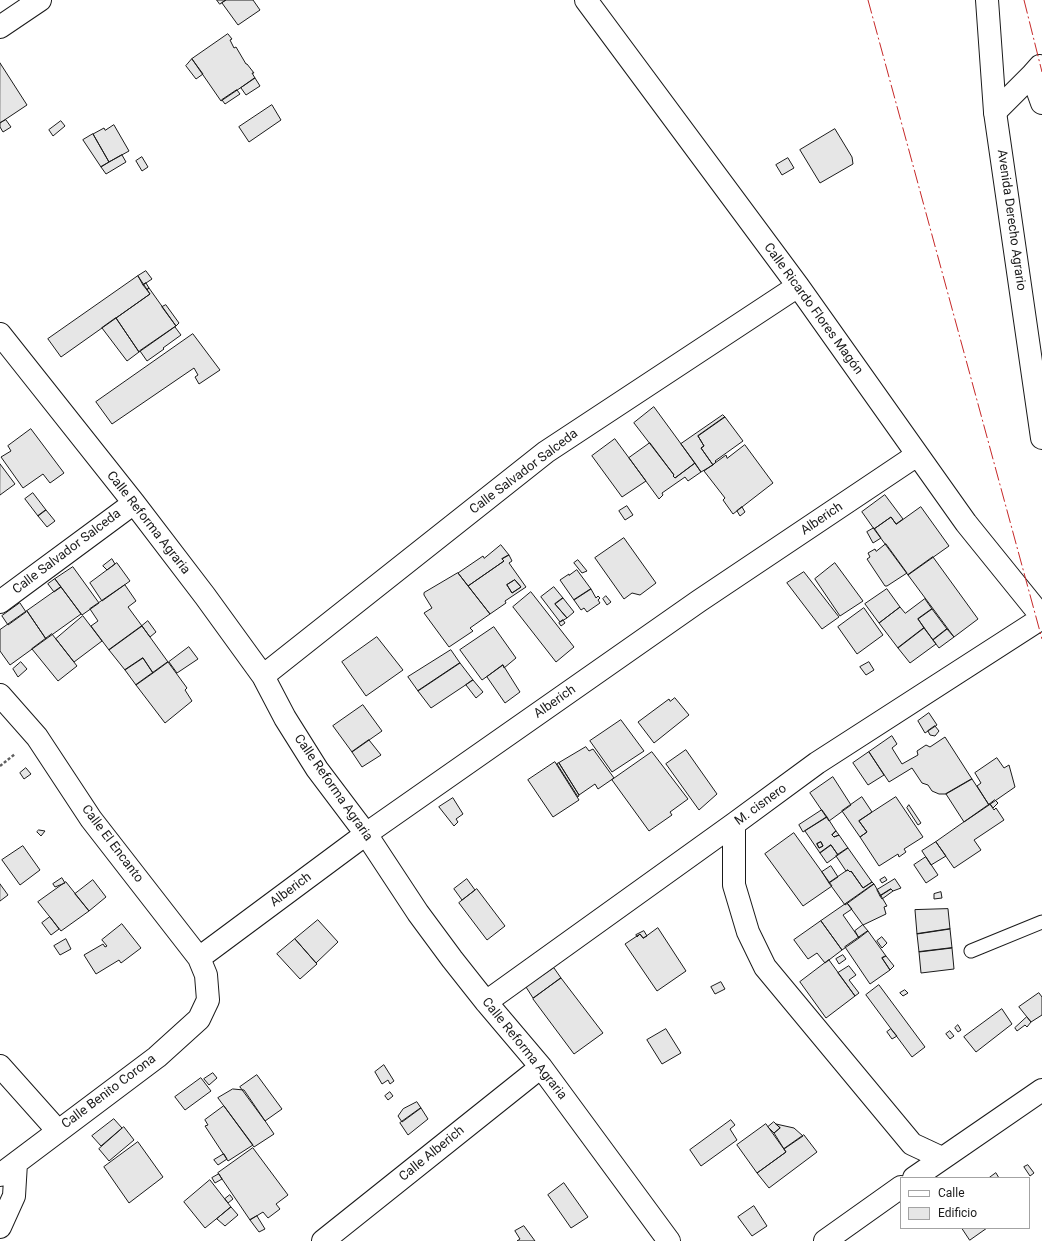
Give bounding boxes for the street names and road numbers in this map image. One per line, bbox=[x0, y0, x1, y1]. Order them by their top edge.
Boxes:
street label: Avenida Derecho Agrario bbox=[993, 148, 1029, 292]
street label: Calle Ricardo Flores Magón bbox=[760, 240, 866, 378]
street label: Calle Salvador Salceda bbox=[467, 426, 581, 518]
street label: Calle Reforma Agraria bbox=[103, 468, 193, 578]
street label: Alberich bbox=[798, 499, 846, 539]
street label: Calle Salvador Salceda bbox=[10, 506, 124, 598]
street label: Alberich bbox=[531, 682, 579, 722]
street label: Calle Reforma Agraria bbox=[290, 732, 376, 844]
street label: M. cisnero bbox=[732, 781, 790, 829]
street label: Calle El Encanto bbox=[78, 802, 146, 886]
street label: Alberich bbox=[267, 870, 315, 910]
street label: Calle Reforma Agraria bbox=[478, 995, 570, 1103]
street label: Calle Benito Corona bbox=[59, 1052, 159, 1132]
street label: Calle Alberich bbox=[396, 1123, 468, 1185]

